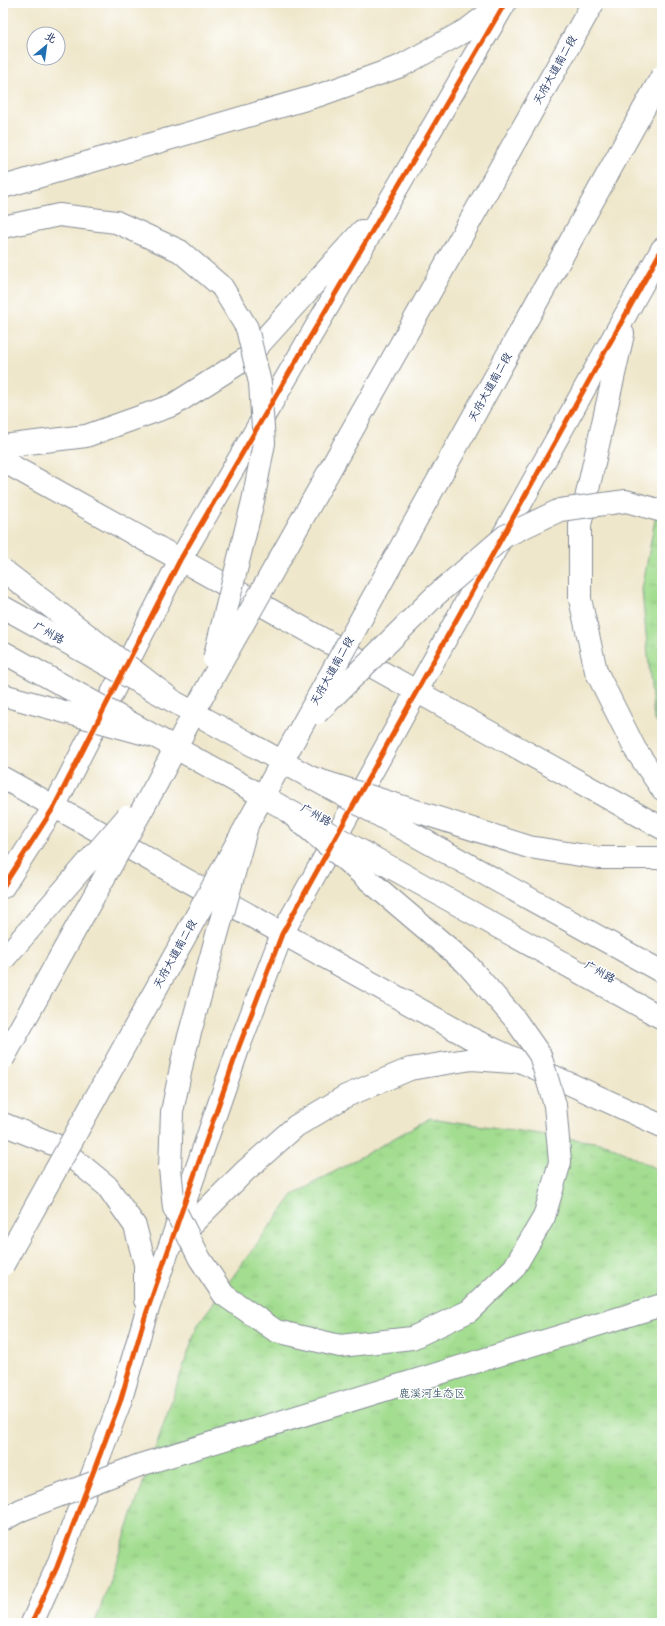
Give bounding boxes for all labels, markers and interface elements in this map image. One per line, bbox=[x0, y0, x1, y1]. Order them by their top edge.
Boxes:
north arrow bbox=[26, 26, 66, 66]
text: 北 bbox=[43, 29, 59, 46]
street label: 天府大道南二段 bbox=[531, 33, 579, 107]
street label: 天府大道南二段 bbox=[466, 350, 514, 424]
street label: 广州路 bbox=[31, 619, 67, 647]
street label: 天府大道南二段 bbox=[308, 634, 356, 708]
street label: 广州路 bbox=[298, 801, 334, 829]
street label: 天府大道南二段 bbox=[151, 917, 199, 991]
street label: 广州路 bbox=[582, 958, 618, 986]
park label: 鹿溪河生态区 bbox=[399, 1387, 465, 1400]

